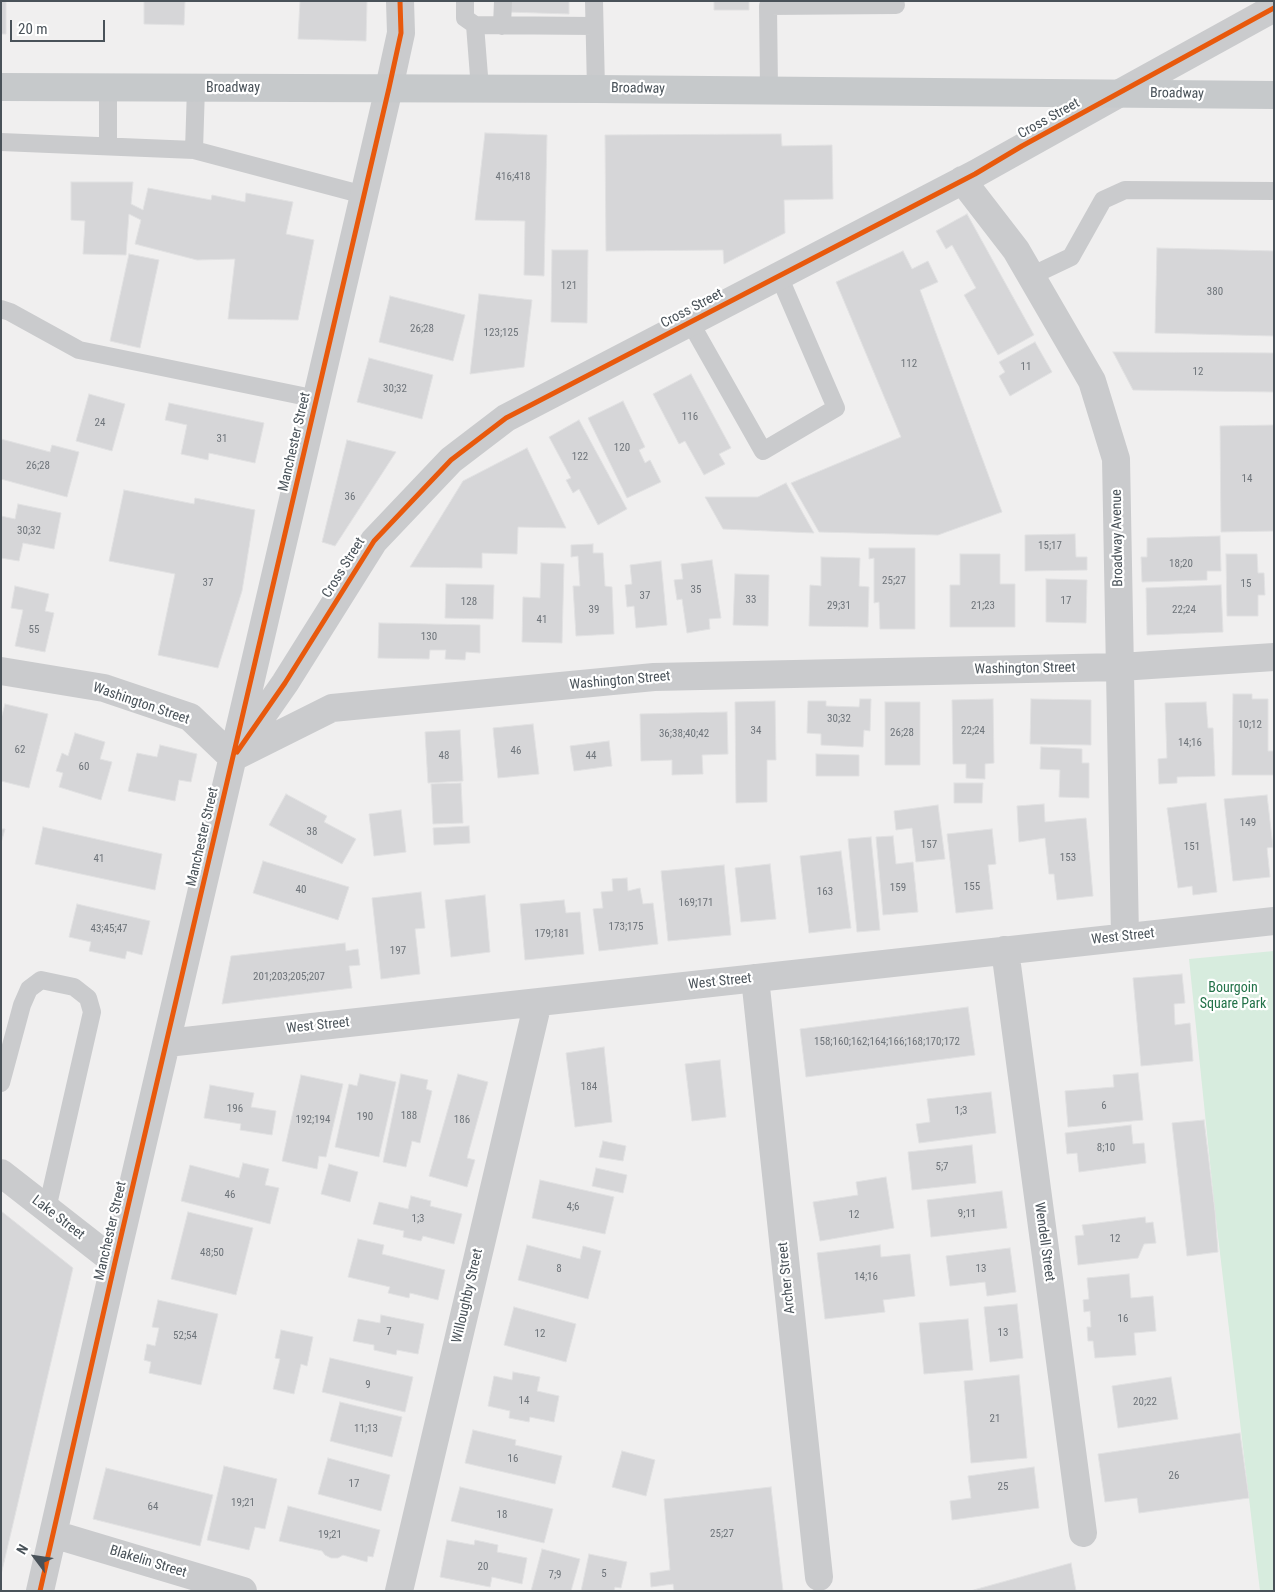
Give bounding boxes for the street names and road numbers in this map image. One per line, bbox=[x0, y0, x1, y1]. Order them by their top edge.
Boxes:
street label: Broadway bbox=[206, 80, 260, 96]
street label: Broadway bbox=[611, 80, 665, 98]
street label: Broadway bbox=[1150, 85, 1204, 103]
street label: Cross Street bbox=[1015, 95, 1083, 143]
street label: Cross Street bbox=[658, 286, 726, 332]
street label: Manchester Street bbox=[275, 391, 315, 493]
street label: Broadway Avenue bbox=[1109, 489, 1127, 587]
street label: Cross Street bbox=[319, 535, 369, 601]
street label: Washington Street bbox=[974, 660, 1076, 678]
street label: Washington Street bbox=[569, 668, 671, 694]
street label: Washington Street bbox=[91, 680, 191, 728]
street label: Manchester Street bbox=[183, 786, 223, 888]
street label: West Street bbox=[1091, 925, 1155, 949]
street label: West Street bbox=[688, 970, 752, 994]
street label: West Street bbox=[286, 1014, 350, 1038]
street label: Manchester Street bbox=[91, 1180, 131, 1282]
street label: Lake Street bbox=[28, 1192, 88, 1244]
street label: Wendell Street bbox=[1030, 1201, 1058, 1283]
street label: Archer Street bbox=[775, 1241, 799, 1315]
street label: Willoughby Street bbox=[449, 1247, 487, 1345]
street label: Blakelin Street bbox=[108, 1542, 188, 1582]

